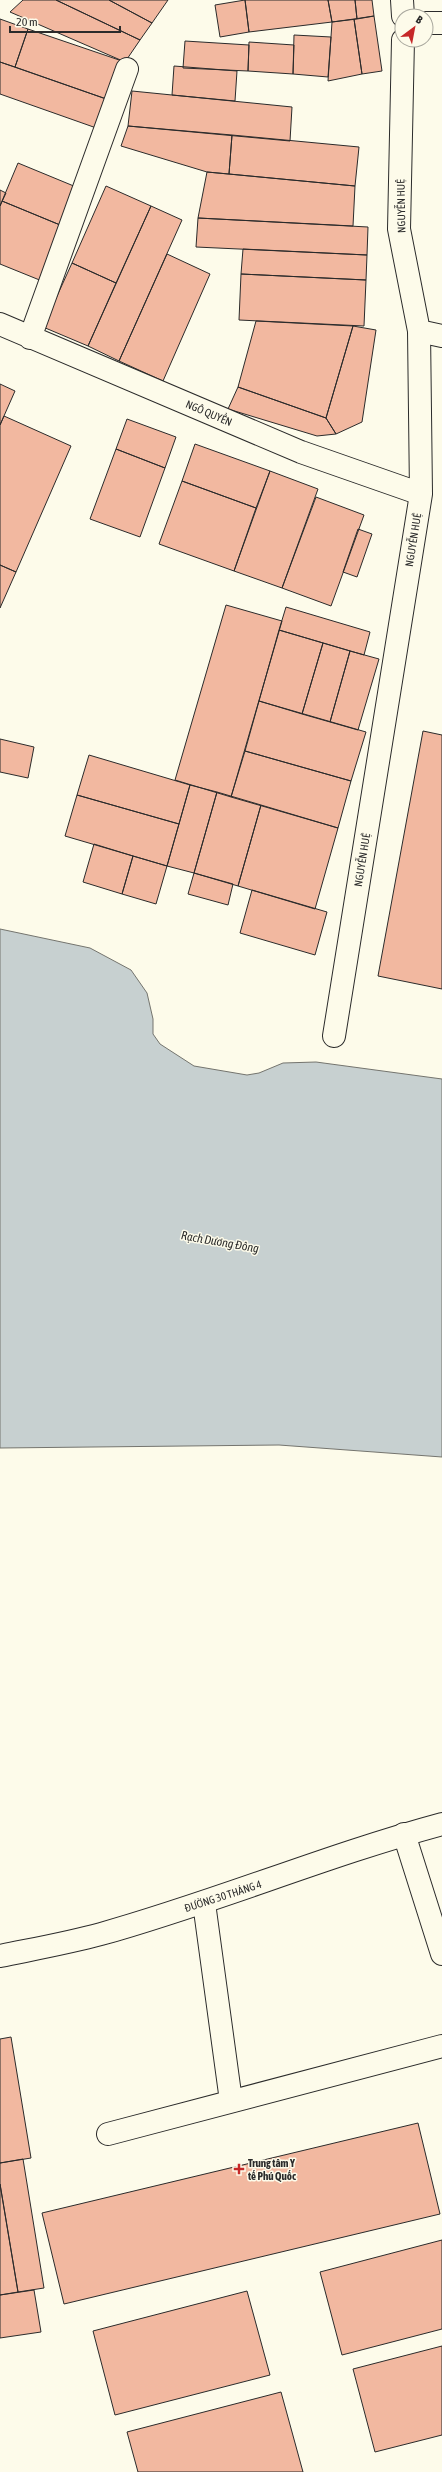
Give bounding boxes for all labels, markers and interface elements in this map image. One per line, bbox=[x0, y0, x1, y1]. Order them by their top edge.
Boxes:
scale bar bbox=[10, 8, 120, 34]
north arrow bbox=[394, 8, 434, 48]
text: B bbox=[414, 13, 425, 26]
text: 20 m bbox=[16, 15, 38, 29]
street label: NGUYỄN HUỆ bbox=[394, 179, 408, 233]
street label: NGÔ QUYỀN bbox=[184, 397, 234, 428]
street label: NGUYỄN HUỆ bbox=[402, 512, 424, 568]
street label: NGUYỄN HUỆ bbox=[351, 832, 373, 888]
water label: Rạch Dương Đông bbox=[180, 1228, 260, 1256]
street label: ĐƯỜNG 30 THÁNG 4 bbox=[183, 1878, 263, 1914]
place label: Trung tâm Y tế Phú Quốc bbox=[247, 2157, 297, 2182]
marker: Trung tâm Y tế Phú Quốc bbox=[233, 2163, 245, 2175]

